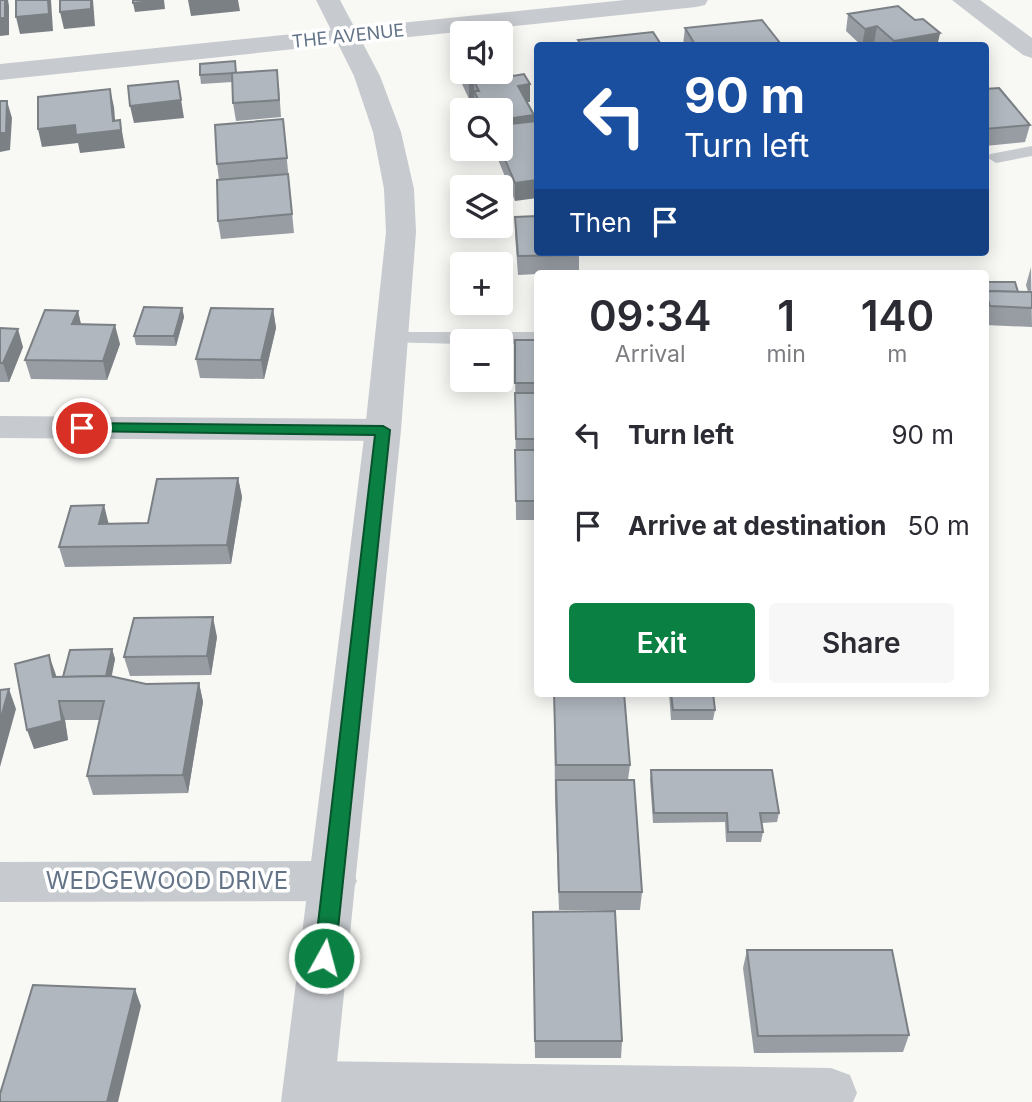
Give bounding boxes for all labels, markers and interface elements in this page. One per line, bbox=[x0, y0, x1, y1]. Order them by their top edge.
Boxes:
street label: THE AVENUE bbox=[291, 19, 405, 52]
map controls bbox=[450, 21, 513, 392]
button: sound bbox=[450, 21, 513, 84]
text: 90 m bbox=[684, 66, 805, 125]
icon: left bbox=[569, 70, 660, 161]
button: search bbox=[450, 98, 513, 161]
text: Turn left bbox=[684, 126, 809, 165]
button: layers bbox=[450, 175, 513, 238]
icon: arrive bbox=[646, 203, 684, 241]
text: Then bbox=[569, 207, 632, 238]
button: + bbox=[450, 252, 513, 315]
text: 09:34 bbox=[589, 290, 712, 341]
text: 1 bbox=[777, 290, 795, 341]
text: 140 bbox=[861, 290, 934, 341]
button: − bbox=[450, 329, 513, 392]
text: Arrival bbox=[615, 340, 686, 368]
text: min bbox=[766, 340, 806, 368]
text: m bbox=[887, 340, 907, 368]
pin bbox=[52, 398, 112, 458]
icon: arrive bbox=[63, 409, 101, 447]
icon: left bbox=[569, 416, 607, 454]
text: Turn left bbox=[628, 419, 734, 450]
text: 90 m bbox=[891, 419, 954, 450]
icon: arrive bbox=[569, 507, 607, 545]
text: Arrive at destination bbox=[628, 510, 887, 541]
text: 50 m bbox=[908, 510, 970, 541]
button: Exit bbox=[569, 603, 755, 683]
button: Share bbox=[769, 603, 954, 683]
street label: WEDGEWOOD DRIVE bbox=[46, 866, 288, 895]
position arrow bbox=[287, 921, 361, 995]

